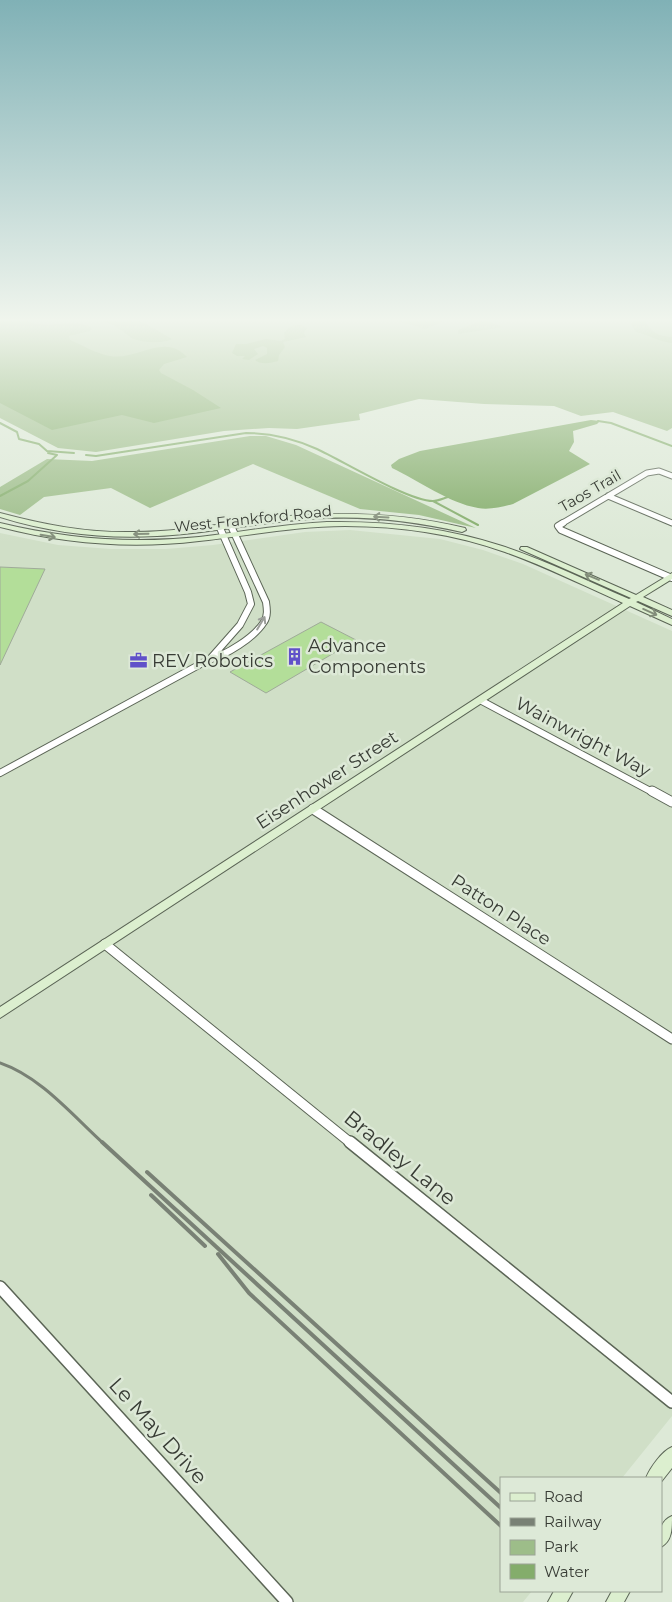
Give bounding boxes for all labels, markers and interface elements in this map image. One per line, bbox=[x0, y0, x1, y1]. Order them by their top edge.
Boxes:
street label: Taos Trail bbox=[555, 465, 624, 516]
street label: West Frankford Road bbox=[173, 501, 333, 536]
one-way arrow bbox=[373, 513, 389, 522]
one-way arrow bbox=[133, 529, 150, 539]
one-way arrow bbox=[39, 531, 55, 541]
one-way arrow bbox=[585, 572, 600, 582]
one-way arrow bbox=[642, 608, 657, 618]
one-way arrow bbox=[256, 616, 267, 630]
place label: Advance Components bbox=[308, 635, 426, 678]
building icon: Advance Components bbox=[284, 646, 304, 666]
place label: REV Robotics bbox=[152, 650, 273, 672]
office icon: REV Robotics bbox=[128, 651, 148, 671]
street label: Wainwright Way bbox=[512, 692, 654, 782]
street label: Eisenhower Street bbox=[252, 726, 402, 834]
street label: Patton Place bbox=[447, 870, 555, 951]
street label: Bradley Lane bbox=[339, 1105, 461, 1210]
street label: Le May Drive bbox=[104, 1372, 213, 1489]
legend bbox=[500, 1477, 662, 1592]
text: Road bbox=[544, 1487, 583, 1506]
text: Railway bbox=[544, 1512, 602, 1531]
text: Park bbox=[544, 1537, 578, 1556]
text: Water bbox=[544, 1562, 590, 1581]

